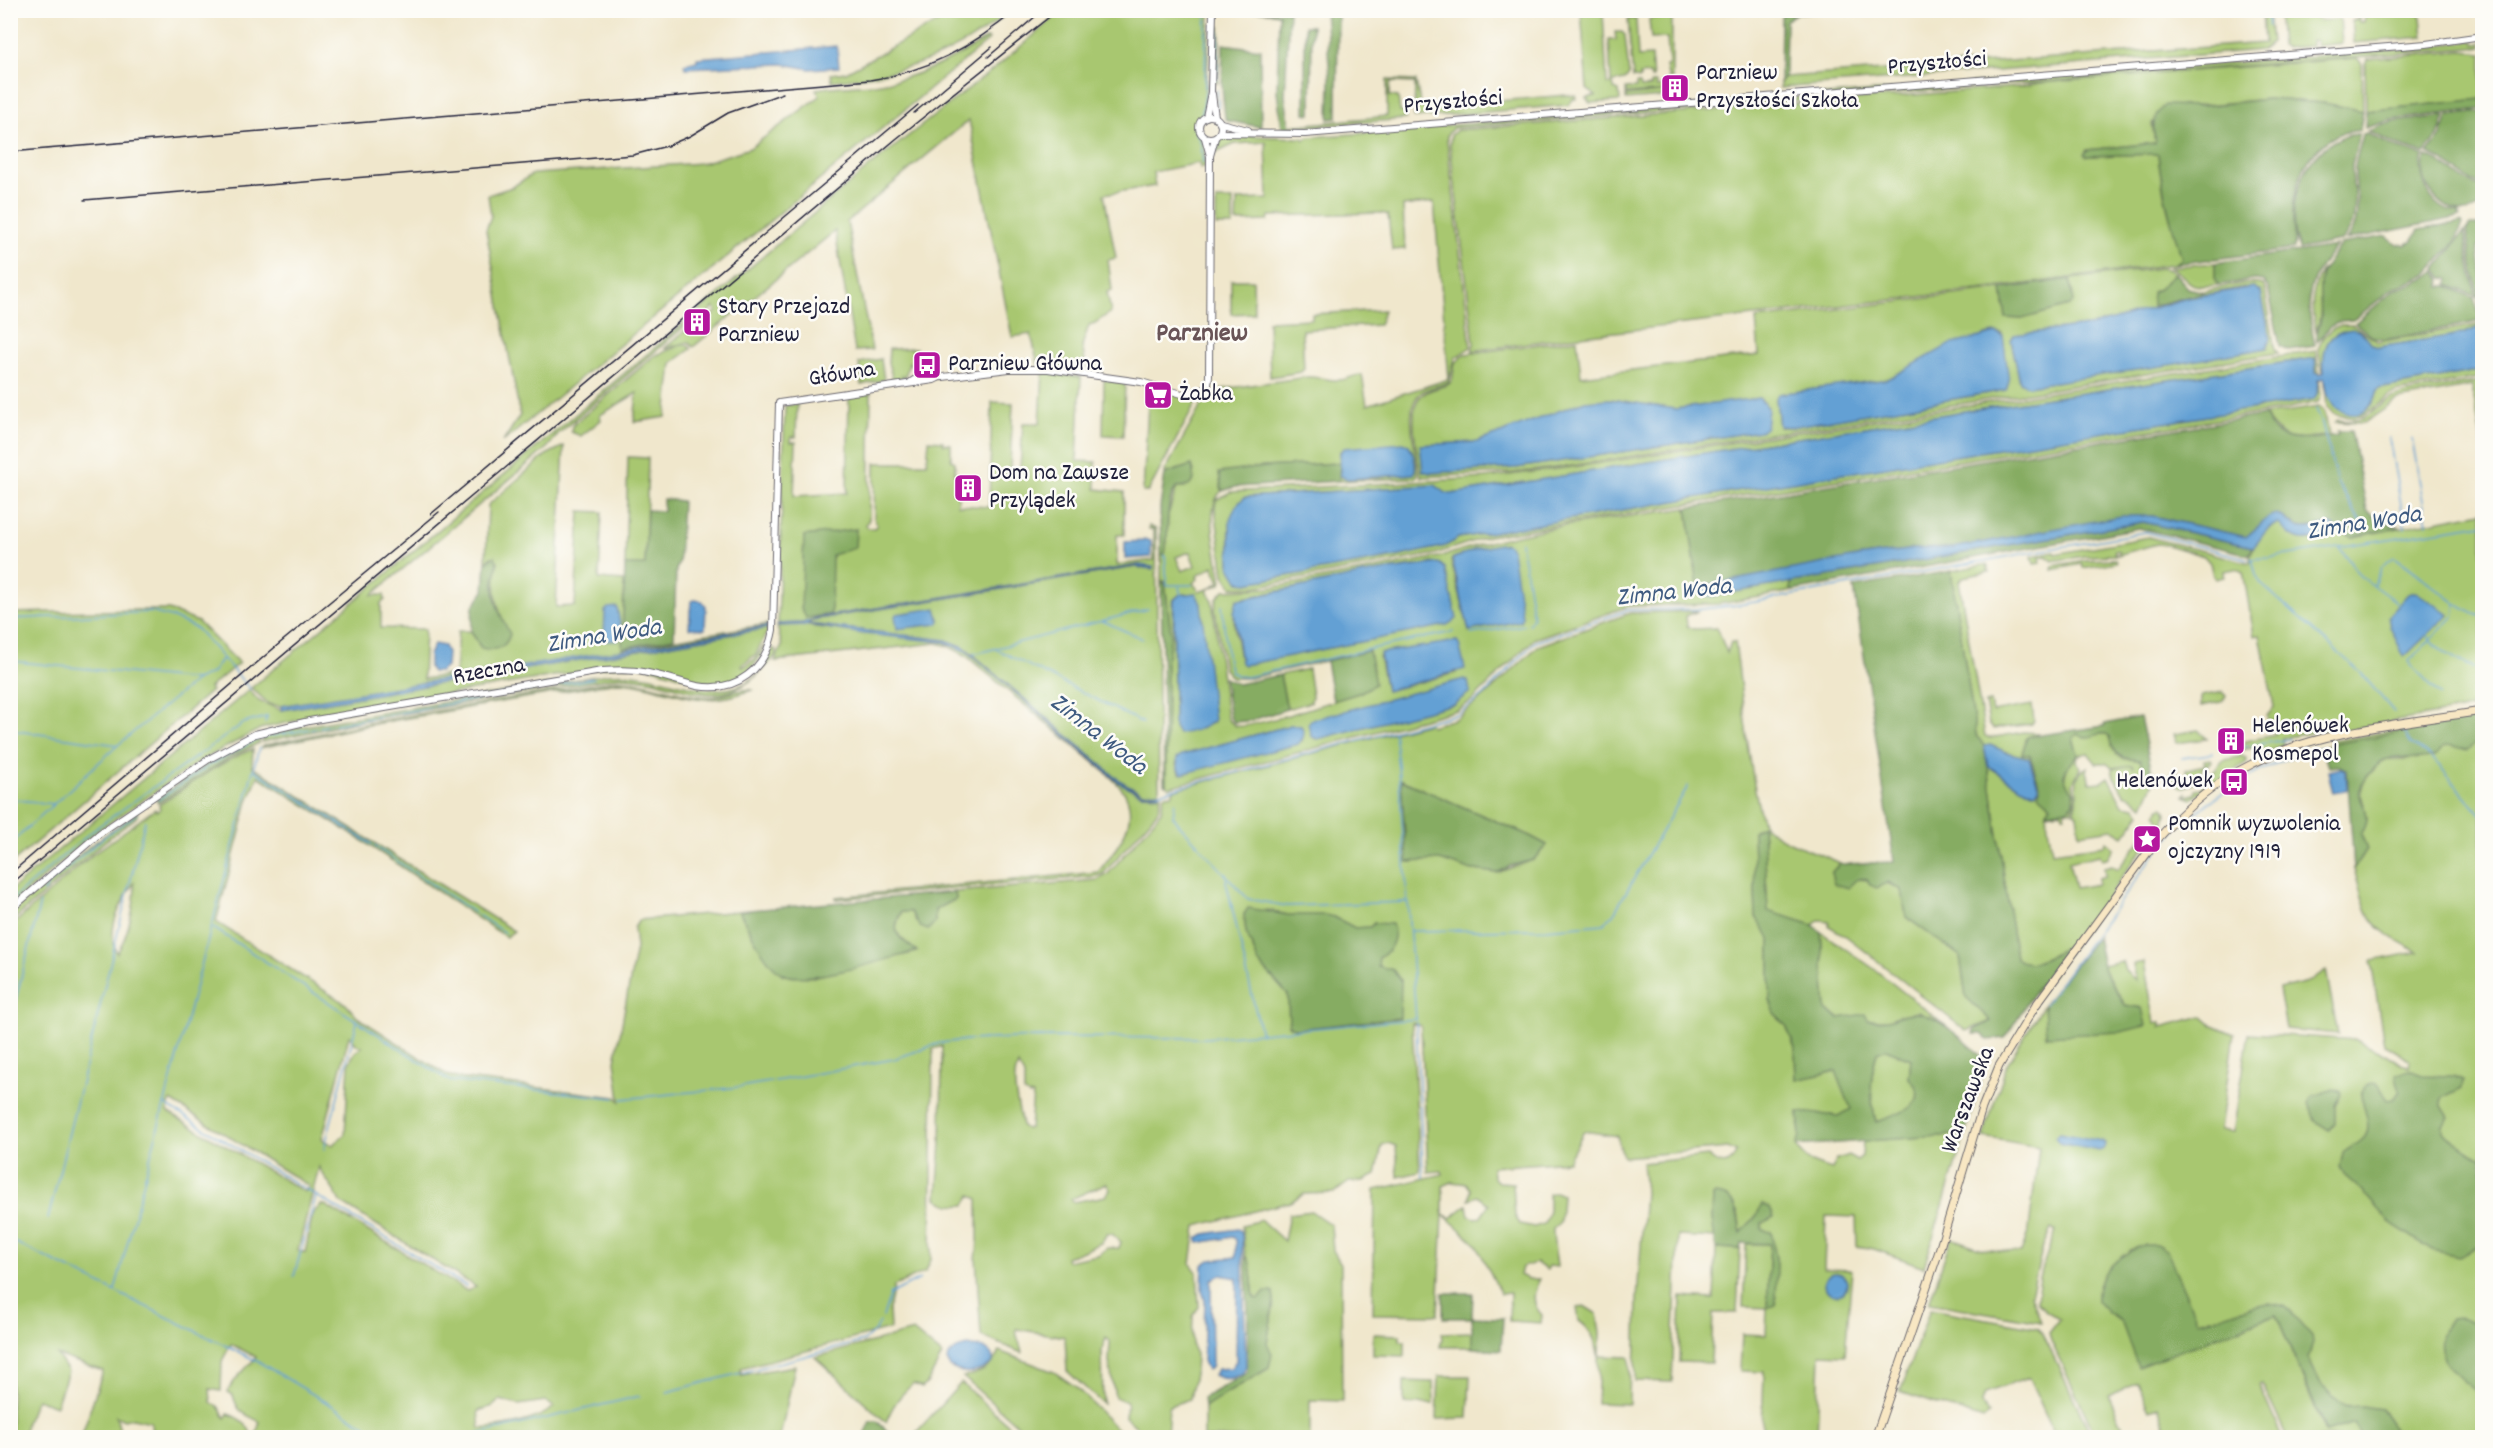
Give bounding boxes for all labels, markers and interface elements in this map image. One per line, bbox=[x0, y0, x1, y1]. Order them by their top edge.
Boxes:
street label: Przyszłości bbox=[1886, 43, 1988, 85]
place label: Parzniew Przyszłości Szkoła bbox=[1696, 57, 1859, 119]
building icon: Parzniew Przyszłości Szkoła bbox=[1659, 72, 1691, 104]
street label: Przyszłości bbox=[1402, 82, 1504, 124]
place label: Stary Przejazd Parzniew bbox=[718, 291, 850, 353]
building icon: Stary Przejazd Parzniew bbox=[681, 306, 713, 338]
district label: Parzniew bbox=[1156, 315, 1248, 354]
place label: Parzniew Główna bbox=[948, 348, 1103, 382]
bus stop icon: Parzniew Główna bbox=[911, 349, 943, 381]
street label: Główna bbox=[806, 353, 878, 397]
place label: Żabka bbox=[1179, 378, 1233, 412]
supermarket icon: Żabka bbox=[1142, 379, 1174, 411]
place label: Dom na Zawsze Przylądek bbox=[989, 457, 1129, 519]
building icon: Dom na Zawsze Przylądek bbox=[952, 472, 984, 504]
water label: Zimna Woda bbox=[2304, 496, 2426, 551]
water label: Zimna Woda bbox=[1615, 568, 1735, 617]
water label: Zimna Woda bbox=[544, 609, 666, 664]
street label: Rzeczna bbox=[450, 649, 528, 695]
water label: Zimna Woda bbox=[1041, 685, 1156, 786]
place label: Helenówek Kosmepol bbox=[2252, 710, 2349, 772]
building icon: Helenówek Kosmepol bbox=[2215, 725, 2247, 757]
place label: Helenówek bbox=[2116, 765, 2213, 799]
bus stop icon: Helenówek bbox=[2218, 766, 2250, 798]
place label: Pomnik wyzwolenia ojczyzny 1919 bbox=[2168, 808, 2341, 870]
place icon: Pomnik wyzwolenia ojczyzny 1919 bbox=[2131, 823, 2163, 855]
street label: Warszawska bbox=[1933, 1041, 2005, 1158]

